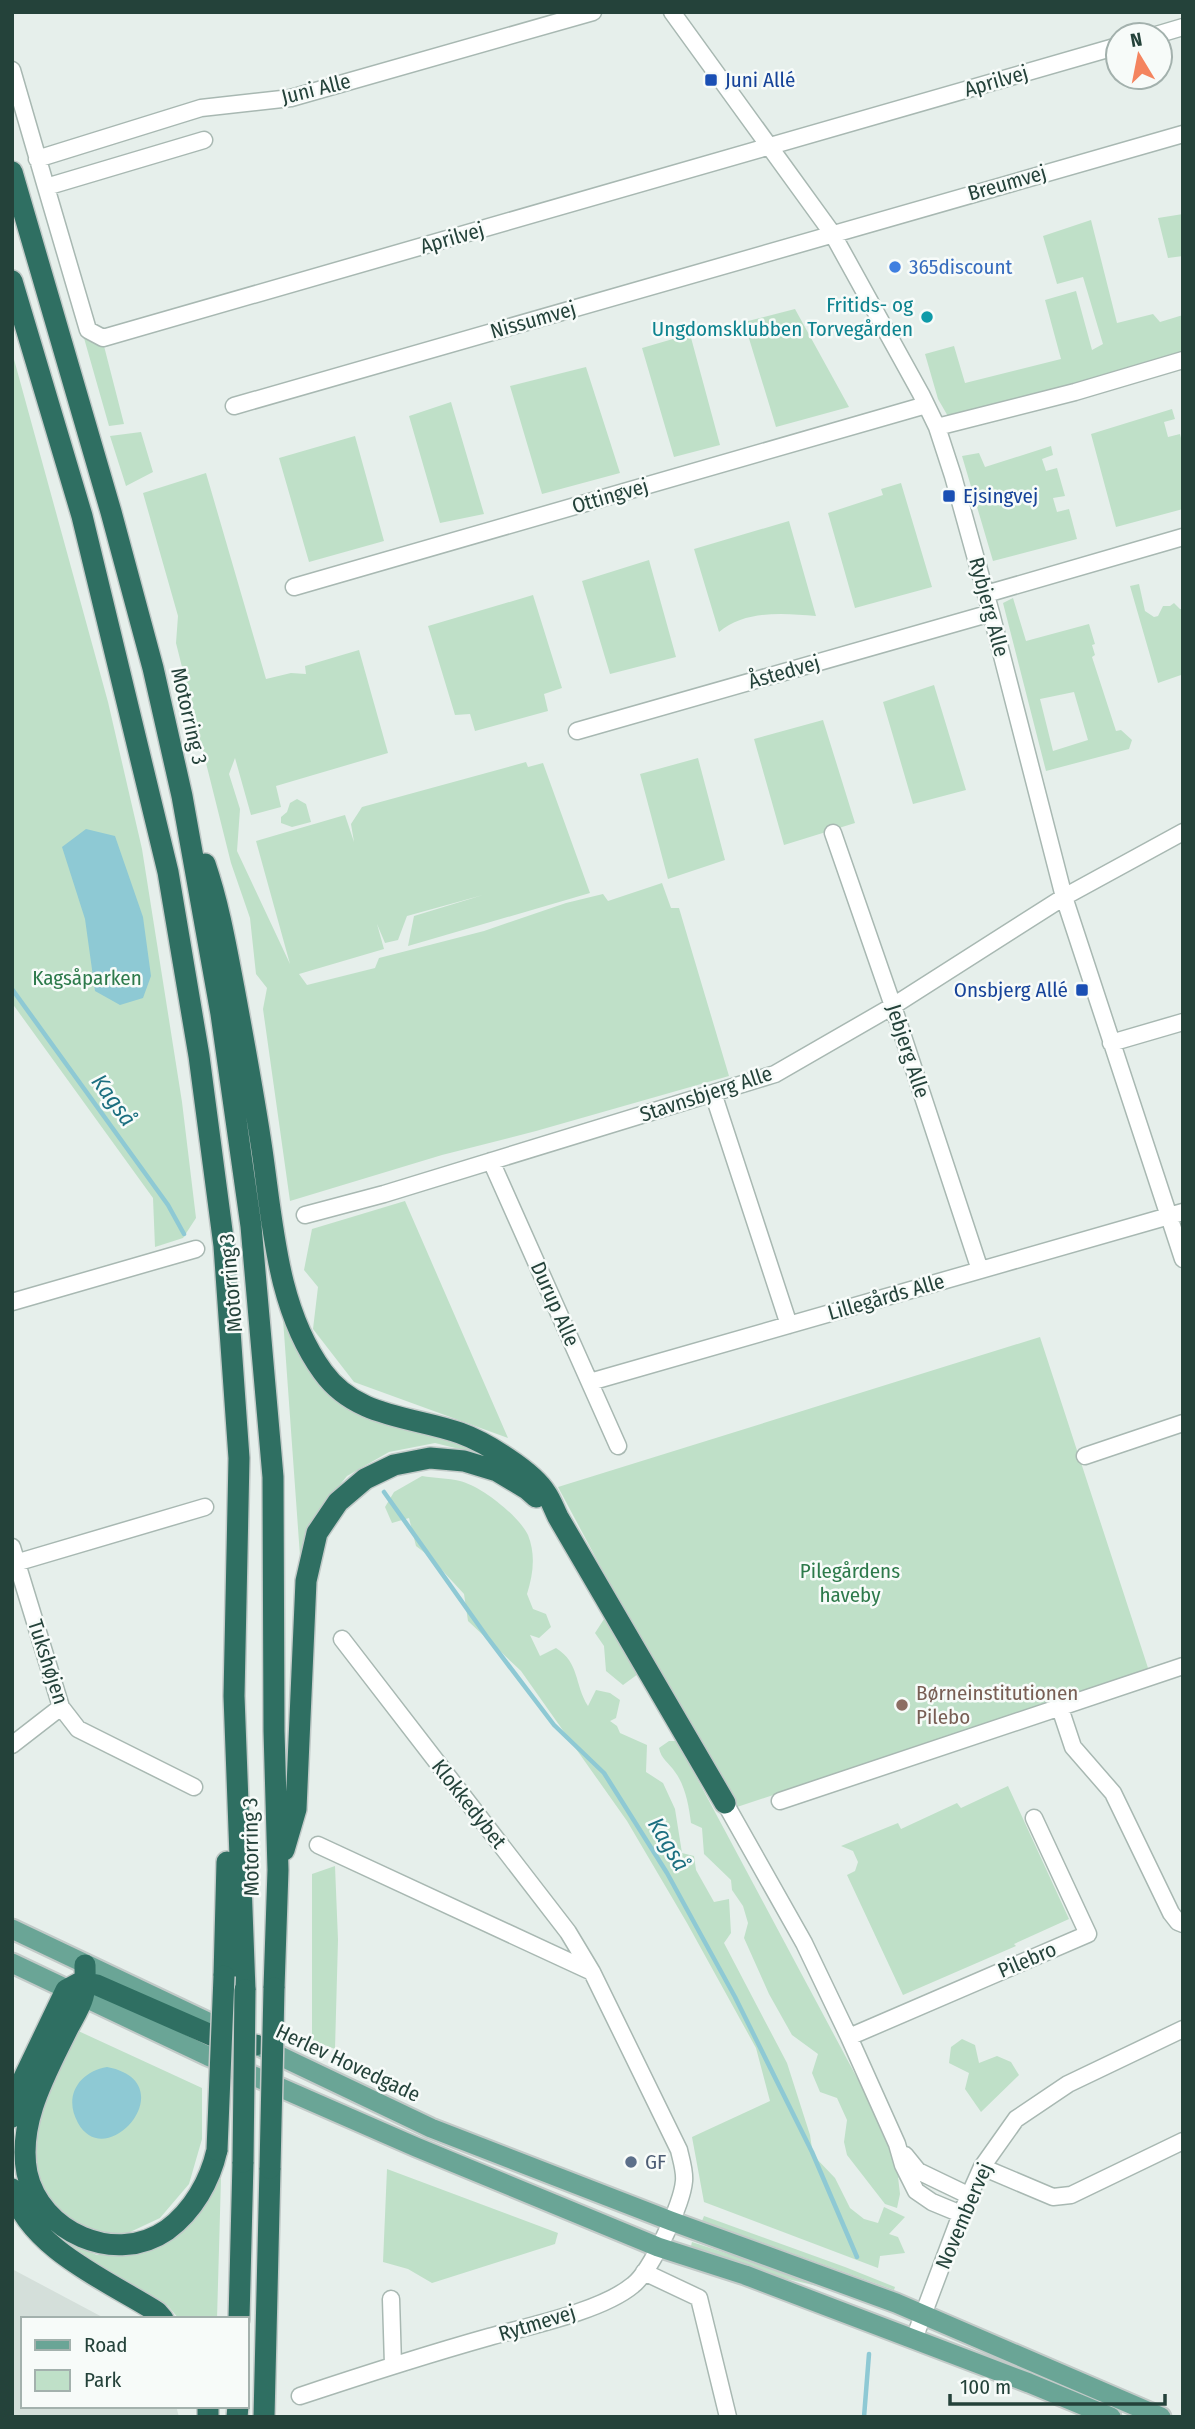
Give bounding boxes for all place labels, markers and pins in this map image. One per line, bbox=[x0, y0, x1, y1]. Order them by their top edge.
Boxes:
place label: Juni Allé bbox=[725, 67, 795, 93]
marker: Juni Allé bbox=[703, 72, 719, 88]
place label: 365discount bbox=[909, 254, 1013, 280]
marker: 365discount bbox=[887, 259, 903, 275]
place label: Fritids- og Ungdomsklubben Torvegården bbox=[652, 292, 913, 342]
marker: Fritids- og Ungdomsklubben Torvegården bbox=[919, 309, 935, 325]
place label: Ejsingvej bbox=[963, 483, 1038, 509]
marker: Ejsingvej bbox=[941, 488, 957, 504]
place label: Onsbjerg Allé bbox=[954, 977, 1068, 1003]
marker: Onsbjerg Allé bbox=[1074, 982, 1090, 998]
place label: Børneinstitutionen Pilebo bbox=[916, 1680, 1078, 1730]
marker: Børneinstitutionen Pilebo bbox=[894, 1697, 910, 1713]
place label: GF bbox=[645, 2149, 666, 2175]
marker: GF bbox=[623, 2154, 639, 2170]

